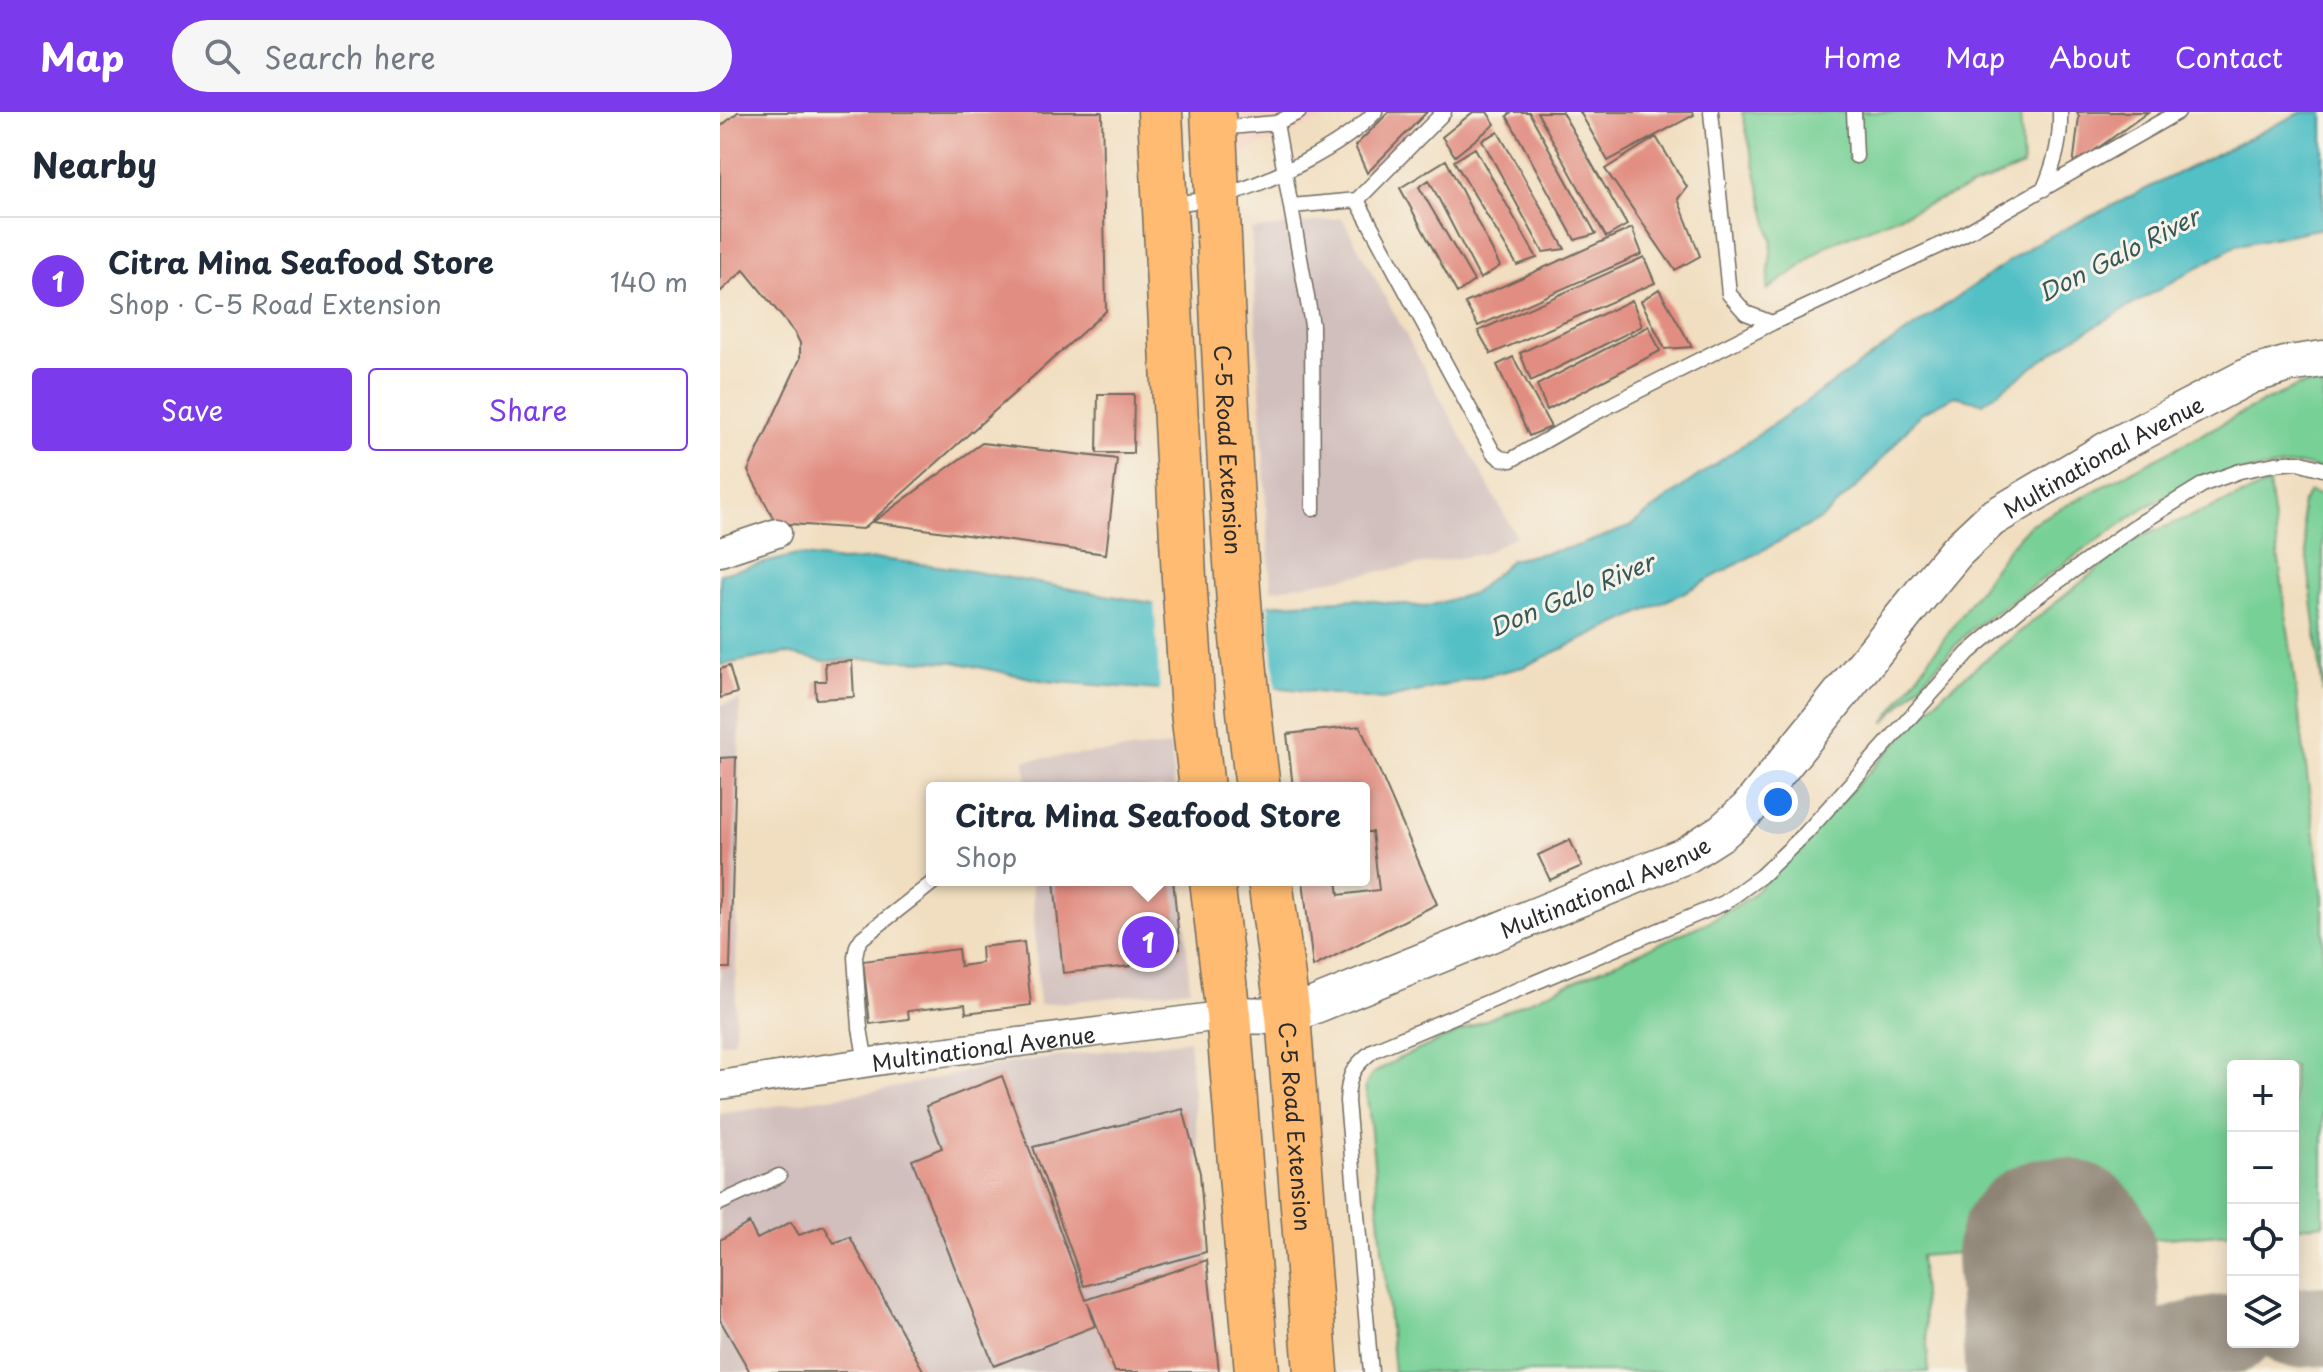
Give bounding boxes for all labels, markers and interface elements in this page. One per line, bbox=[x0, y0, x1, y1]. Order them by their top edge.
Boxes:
search box bbox=[172, 20, 732, 92]
text: Map bbox=[40, 28, 124, 85]
icon: search bbox=[200, 34, 244, 78]
text: Search here bbox=[264, 34, 436, 79]
text: Home bbox=[1823, 35, 1901, 78]
text: Map bbox=[1945, 35, 2005, 78]
text: About bbox=[2049, 35, 2131, 78]
text: Contact bbox=[2175, 35, 2283, 78]
text: Nearby bbox=[32, 138, 157, 190]
water label: Don Galo River bbox=[2031, 197, 2207, 310]
text: Citra Mina Seafood Store bbox=[108, 239, 494, 284]
text: 1 bbox=[52, 262, 64, 301]
text: 140 m bbox=[610, 262, 688, 301]
text: Shop · C-5 Road Extension bbox=[108, 284, 442, 323]
street label: C-5 Road Extension bbox=[1207, 344, 1252, 556]
button: Save bbox=[32, 368, 352, 451]
button: Share bbox=[368, 368, 688, 451]
street label: Multinational Avenue bbox=[1996, 386, 2209, 525]
water label: Don Galo River bbox=[1483, 542, 1662, 645]
popup bbox=[926, 782, 1370, 886]
your location bbox=[1758, 782, 1798, 822]
text: Citra Mina Seafood Store bbox=[955, 792, 1341, 837]
street label: Multinational Avenue bbox=[1494, 828, 1716, 945]
text: Shop bbox=[955, 837, 1017, 876]
pin: 1 bbox=[1122, 912, 1174, 972]
street label: Multinational Avenue bbox=[869, 1016, 1097, 1078]
street label: C-5 Road Extension bbox=[1272, 1020, 1321, 1232]
map controls bbox=[2227, 1060, 2299, 1348]
button: + bbox=[2227, 1060, 2299, 1132]
button: − bbox=[2227, 1132, 2299, 1204]
button: locate bbox=[2227, 1204, 2299, 1276]
button: layers bbox=[2227, 1276, 2299, 1348]

